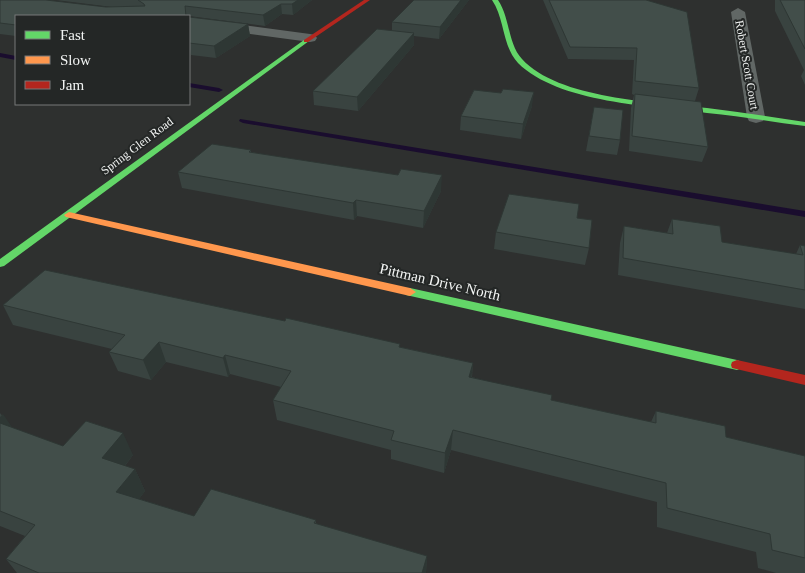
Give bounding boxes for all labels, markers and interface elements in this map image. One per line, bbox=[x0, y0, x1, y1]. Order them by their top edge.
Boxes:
legend bbox=[15, 15, 190, 105]
street label: Robert Scott Court bbox=[732, 19, 762, 112]
text: Fast bbox=[60, 27, 86, 43]
text: Slow bbox=[60, 52, 91, 68]
text: Jam bbox=[60, 77, 84, 93]
street label: Spring Glen Road bbox=[98, 114, 176, 178]
street label: Pittman Drive North bbox=[378, 260, 502, 304]

